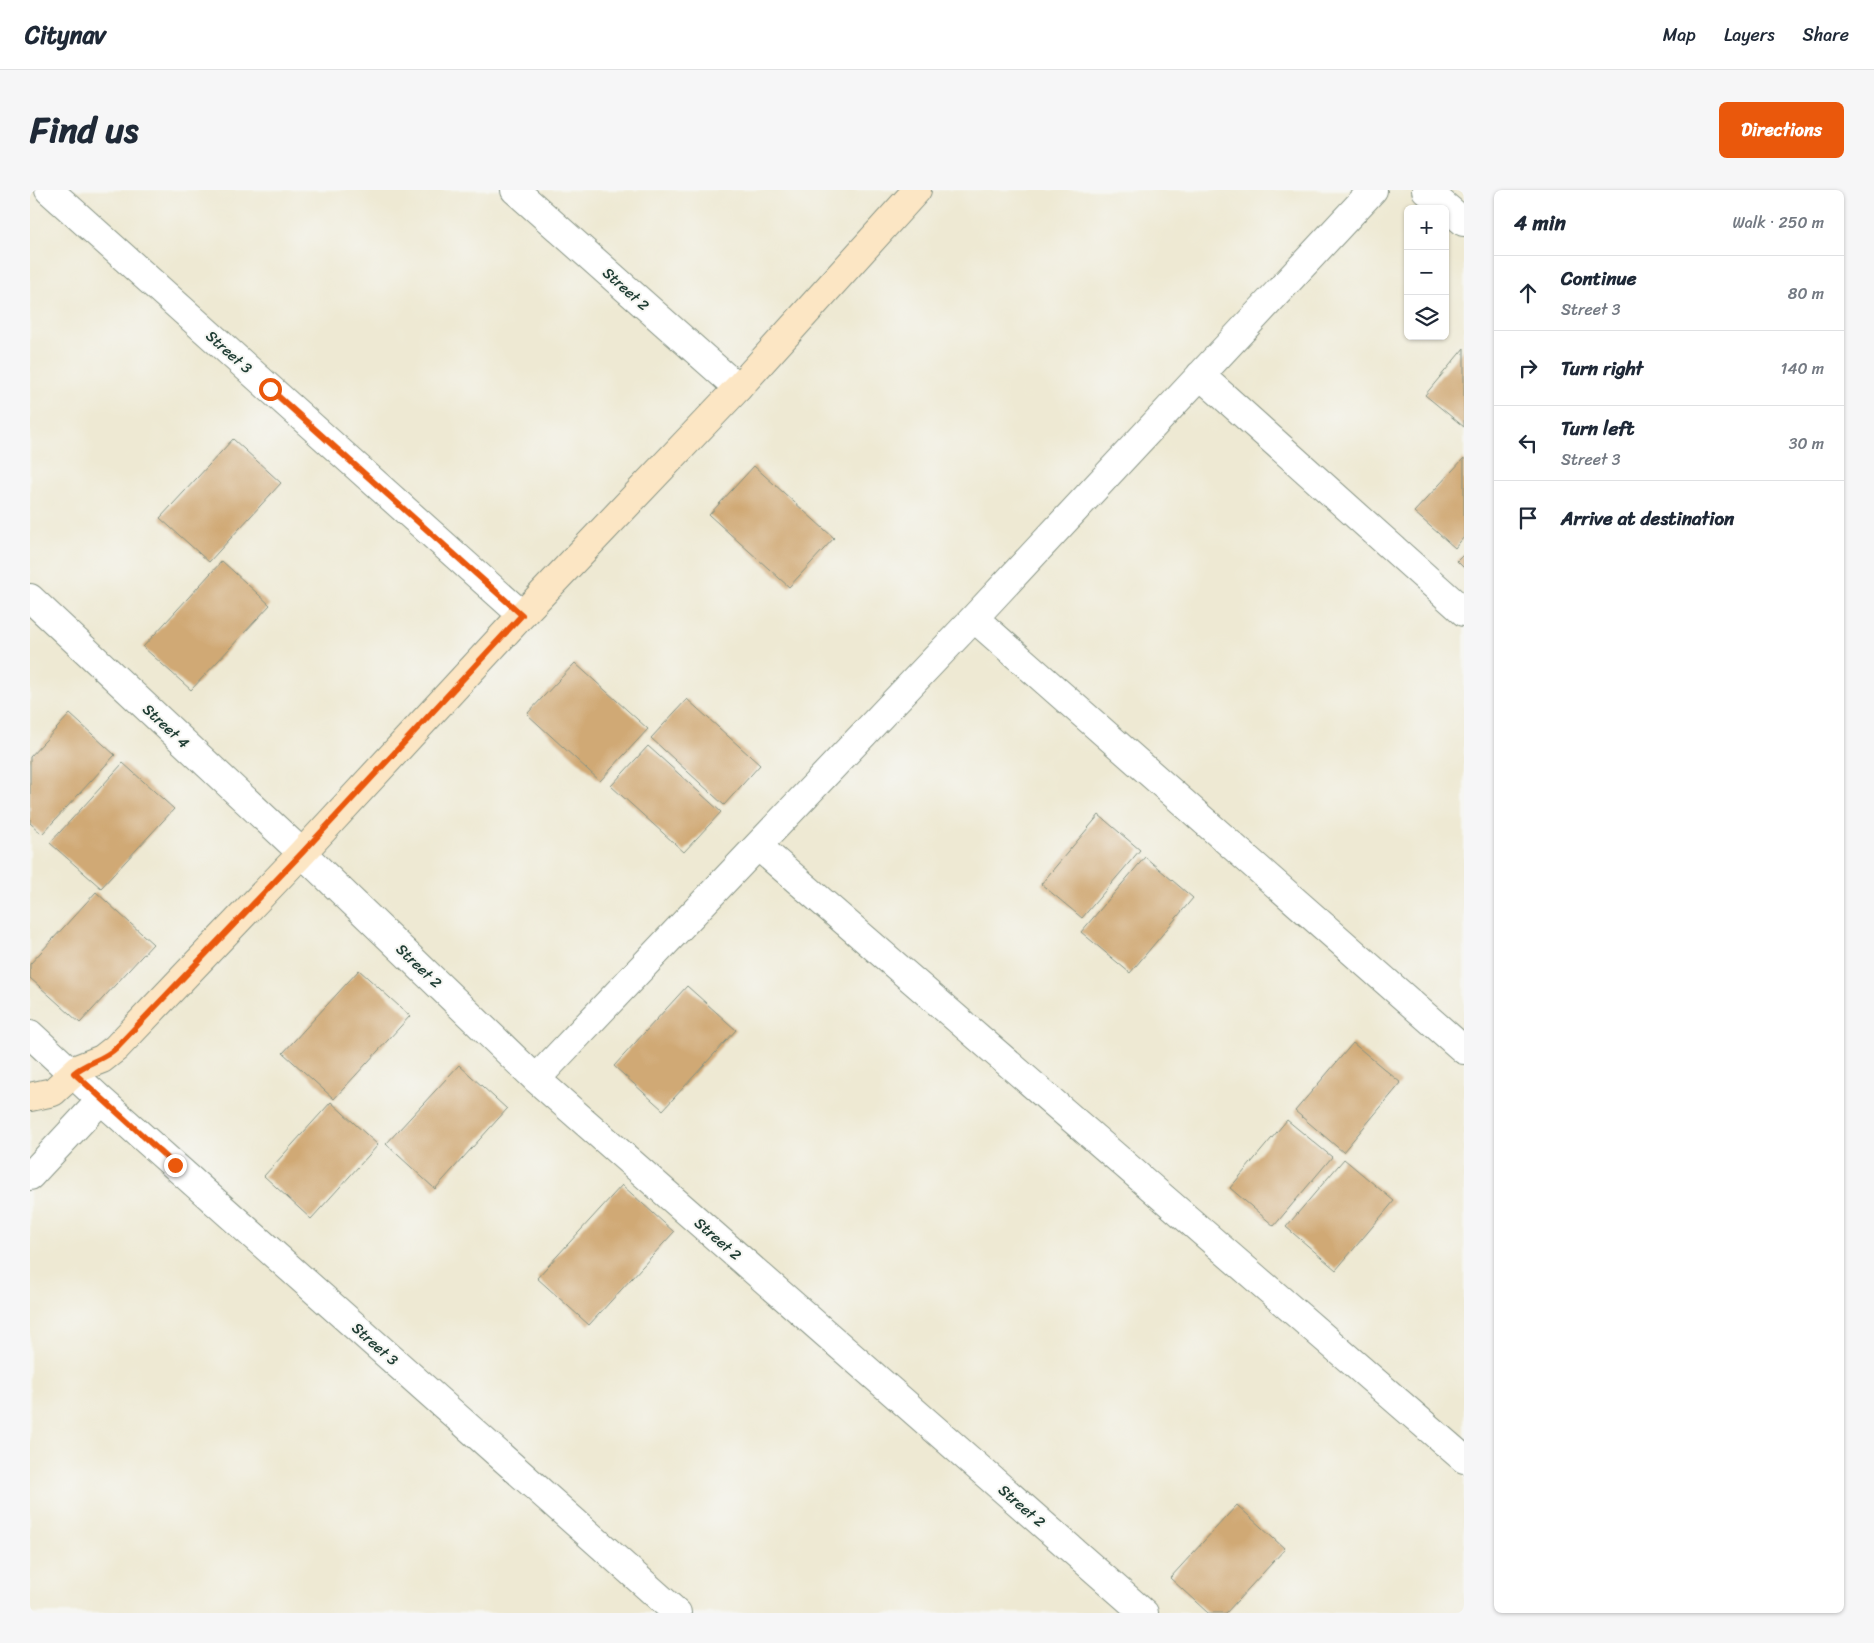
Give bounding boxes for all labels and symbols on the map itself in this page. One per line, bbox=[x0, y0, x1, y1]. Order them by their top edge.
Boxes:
street label: Street 2 bbox=[596, 261, 656, 318]
street label: Street 3 bbox=[200, 324, 258, 380]
route start bbox=[259, 378, 282, 401]
street label: Street 4 bbox=[136, 697, 196, 755]
street label: Street 2 bbox=[390, 937, 448, 995]
route end bbox=[164, 1154, 187, 1177]
street label: Street 2 bbox=[688, 1211, 748, 1267]
street label: Street 3 bbox=[346, 1316, 404, 1372]
street label: Street 2 bbox=[992, 1478, 1052, 1534]

